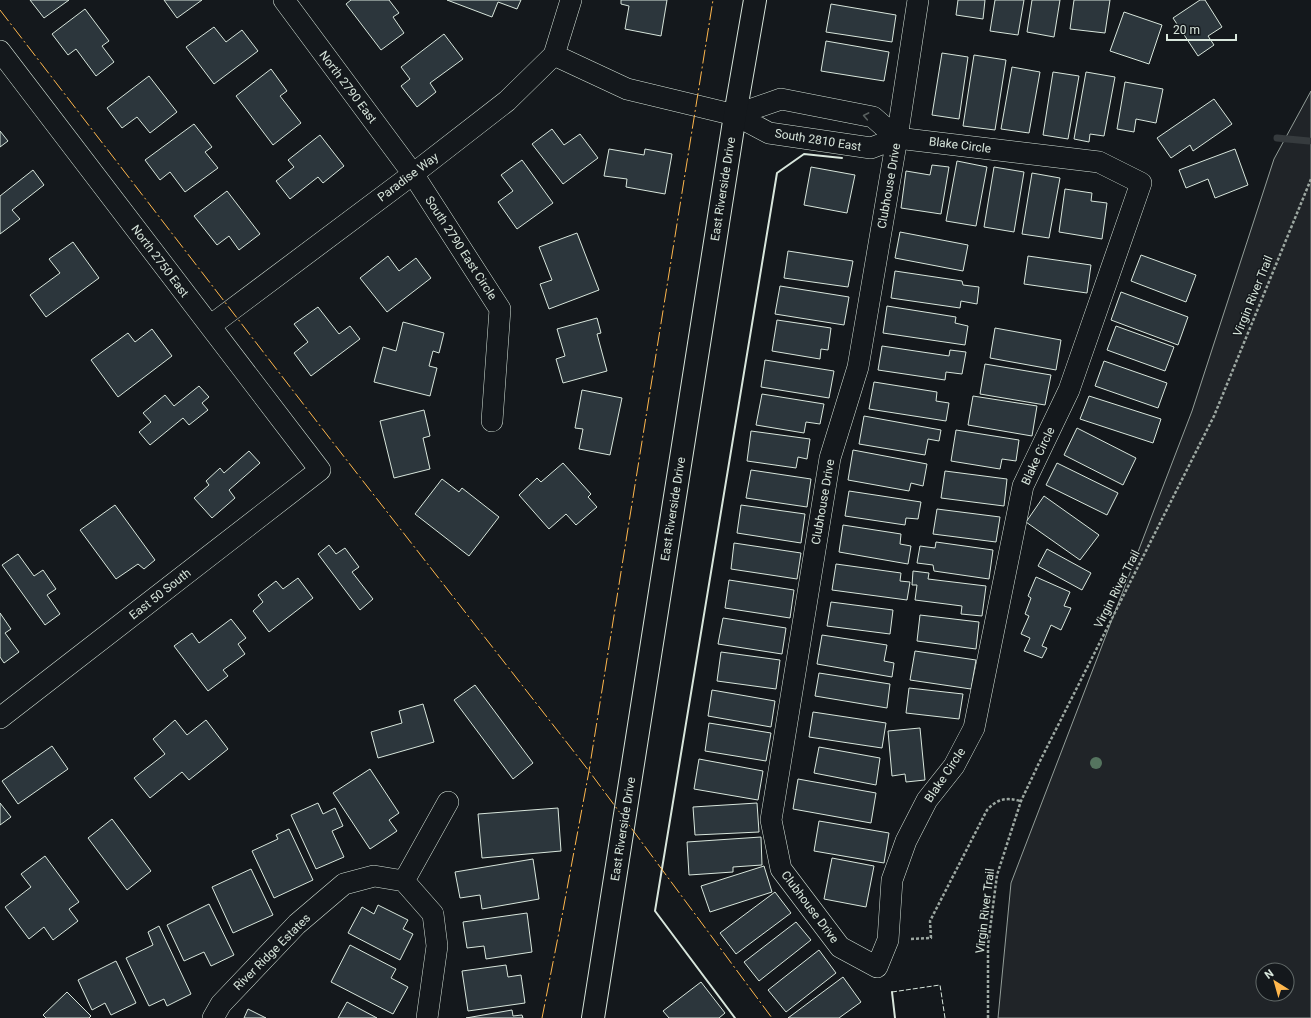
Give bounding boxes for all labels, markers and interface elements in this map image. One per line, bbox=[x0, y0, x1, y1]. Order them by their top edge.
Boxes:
scale bar bbox=[1167, 16, 1236, 42]
text: 20 m bbox=[1173, 23, 1200, 37]
street label: North 2790 East bbox=[316, 48, 380, 126]
one-way arrow bbox=[862, 112, 869, 120]
street label: South 2810 East bbox=[774, 126, 862, 154]
street label: Blake Circle bbox=[928, 134, 992, 156]
street label: East Riverside Drive bbox=[708, 136, 738, 242]
street label: Clubhouse Drive bbox=[875, 142, 903, 230]
street label: Paradise Way bbox=[375, 149, 441, 204]
street label: South 2790 East Circle bbox=[422, 194, 500, 302]
street label: North 2750 East bbox=[128, 222, 192, 300]
street label: Virgin River Trail bbox=[1230, 254, 1276, 338]
street label: Blake Circle bbox=[1018, 425, 1058, 487]
street label: East Riverside Drive bbox=[658, 456, 688, 562]
street label: Clubhouse Drive bbox=[809, 458, 837, 546]
street label: Virgin River Trail bbox=[1091, 548, 1143, 630]
street label: East 50 South bbox=[127, 566, 193, 622]
street label: Blake Circle bbox=[922, 745, 968, 805]
street label: East Riverside Drive bbox=[608, 776, 638, 882]
street label: Clubhouse Drive bbox=[778, 868, 842, 946]
street label: Virgin River Trail bbox=[973, 868, 997, 954]
street label: River Ridge Estates bbox=[231, 911, 313, 993]
north arrow bbox=[1255, 962, 1295, 1002]
text: N bbox=[1262, 967, 1276, 982]

